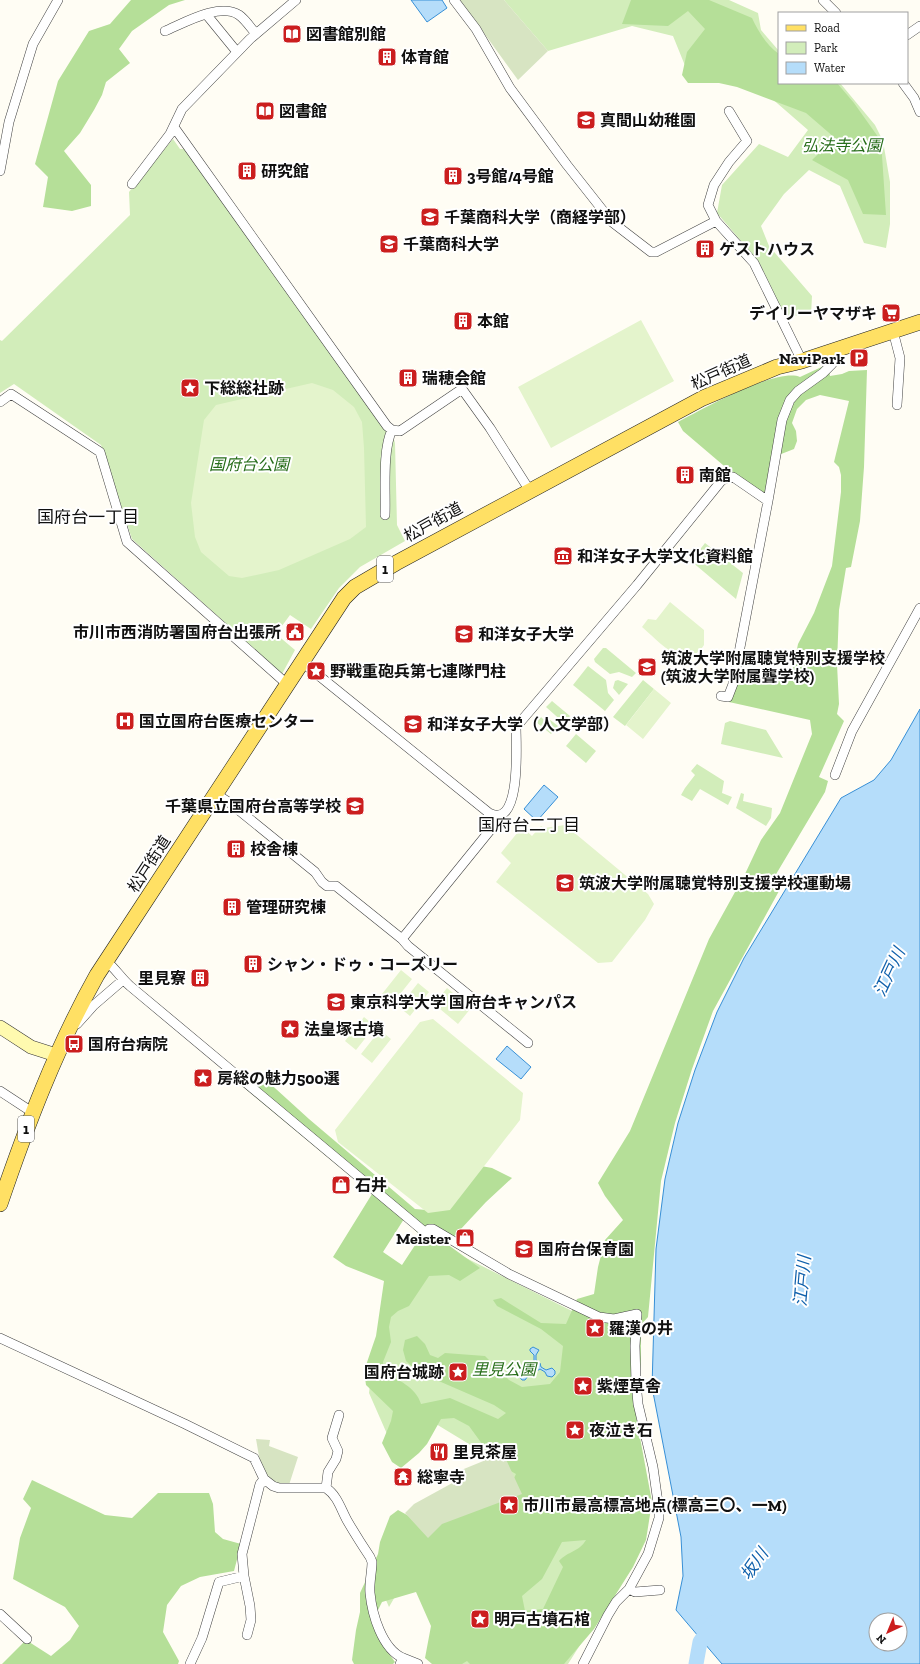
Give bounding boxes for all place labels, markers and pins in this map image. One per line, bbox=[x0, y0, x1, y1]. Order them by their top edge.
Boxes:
library icon: 図書館別館 bbox=[281, 23, 303, 45]
place label: 図書館別館 bbox=[306, 25, 386, 44]
building icon: 体育館 bbox=[376, 46, 398, 68]
place label: 体育館 bbox=[401, 48, 449, 67]
library icon: 図書館 bbox=[254, 100, 276, 122]
place label: 図書館 bbox=[279, 102, 327, 121]
school or university icon: 真間山幼稚園 bbox=[575, 109, 597, 131]
place label: 真間山幼稚園 bbox=[600, 111, 696, 130]
building icon: 研究館 bbox=[236, 160, 258, 182]
place label: 研究館 bbox=[261, 162, 309, 181]
building icon: 3号館/4号館 bbox=[442, 165, 464, 187]
place label: 3号館/4号館 bbox=[467, 167, 554, 186]
school or university icon: 千葉商科大学（商経学部） bbox=[419, 206, 441, 228]
place label: 千葉商科大学（商経学部） bbox=[444, 208, 636, 227]
school or university icon: 千葉商科大学 bbox=[378, 233, 400, 255]
place label: 千葉商科大学 bbox=[403, 235, 499, 254]
building icon: ゲストハウス bbox=[694, 238, 716, 260]
place label: ゲストハウス bbox=[719, 240, 815, 259]
supermarket icon: デイリーヤマザキ bbox=[880, 302, 902, 324]
place label: デイリーヤマザキ bbox=[749, 304, 877, 323]
building icon: 本館 bbox=[452, 310, 474, 332]
place label: 本館 bbox=[477, 312, 509, 331]
parking icon: NaviPark bbox=[848, 347, 870, 369]
place label: NaviPark bbox=[779, 349, 845, 368]
building icon: 瑞穂会館 bbox=[397, 367, 419, 389]
place label: 瑞穂会館 bbox=[422, 369, 486, 388]
place icon: 下総総社跡 bbox=[179, 377, 201, 399]
place label: 下総総社跡 bbox=[204, 379, 284, 398]
building icon: 南館 bbox=[674, 464, 696, 486]
place label: 南館 bbox=[699, 466, 731, 485]
museum icon: 和洋女子大学文化資料館 bbox=[552, 545, 574, 567]
place label: 和洋女子大学文化資料館 bbox=[577, 547, 753, 566]
public building icon: 市川市西消防署国府台出張所 bbox=[284, 621, 306, 643]
place label: 市川市西消防署国府台出張所 bbox=[73, 623, 281, 642]
school or university icon: 和洋女子大学 bbox=[453, 623, 475, 645]
place label: 和洋女子大学 bbox=[478, 625, 574, 644]
place label: 筑波大学附属聴覚特別支援学校 (筑波大学附属聾学校) bbox=[661, 649, 885, 686]
school or university icon: 筑波大学附属聴覚特別支援学校 (筑波大学附属聾学校) bbox=[636, 656, 658, 678]
place icon: 野戦重砲兵第七連隊門柱 bbox=[305, 660, 327, 682]
place label: 野戦重砲兵第七連隊門柱 bbox=[330, 662, 506, 681]
hospital icon: 国立国府台医療センター bbox=[114, 710, 136, 732]
place label: 国立国府台医療センター bbox=[139, 712, 315, 731]
school or university icon: 和洋女子大学（人文学部） bbox=[402, 713, 424, 735]
place label: 和洋女子大学（人文学部） bbox=[427, 715, 619, 734]
school or university icon: 千葉県立国府台高等学校 bbox=[344, 795, 366, 817]
place label: 千葉県立国府台高等学校 bbox=[165, 797, 341, 816]
building icon: 校舎棟 bbox=[225, 838, 247, 860]
place label: 校舎棟 bbox=[250, 840, 298, 859]
school or university icon: 筑波大学附属聴覚特別支援学校運動場 bbox=[554, 872, 576, 894]
place label: 筑波大学附属聴覚特別支援学校運動場 bbox=[579, 874, 851, 893]
building icon: 管理研究棟 bbox=[221, 896, 243, 918]
place label: 管理研究棟 bbox=[246, 898, 326, 917]
building icon: シャン・ドゥ・コーズリー bbox=[242, 953, 264, 975]
place label: シャン・ドゥ・コーズリー bbox=[267, 955, 458, 974]
building icon: 里見寮 bbox=[189, 967, 211, 989]
place label: 里見寮 bbox=[138, 969, 186, 988]
school or university icon: 東京科学大学 国府台キャンパス bbox=[325, 991, 347, 1013]
place label: 東京科学大学 国府台キャンパス bbox=[350, 993, 577, 1012]
place icon: 法皇塚古墳 bbox=[279, 1018, 301, 1040]
place label: 法皇塚古墳 bbox=[304, 1020, 384, 1039]
bus stop icon: 国府台病院 bbox=[63, 1033, 85, 1055]
place label: 国府台病院 bbox=[88, 1035, 168, 1054]
place icon: 房総の魅力500選 bbox=[192, 1067, 214, 1089]
place label: 房総の魅力500選 bbox=[217, 1069, 340, 1088]
shop icon: 石井 bbox=[330, 1174, 352, 1196]
place label: 石井 bbox=[355, 1176, 387, 1195]
shop icon: Meister bbox=[454, 1227, 476, 1249]
place label: Meister bbox=[396, 1229, 451, 1248]
school or university icon: 国府台保育園 bbox=[513, 1238, 535, 1260]
place label: 国府台保育園 bbox=[538, 1240, 634, 1259]
place icon: 羅漢の井 bbox=[584, 1317, 606, 1339]
place label: 羅漢の井 bbox=[609, 1319, 673, 1338]
place icon: 国府台城跡 bbox=[447, 1361, 469, 1383]
place label: 国府台城跡 bbox=[364, 1363, 444, 1382]
place icon: 紫煙草舎 bbox=[572, 1375, 594, 1397]
place label: 紫煙草舎 bbox=[597, 1377, 661, 1396]
place icon: 夜泣き石 bbox=[564, 1419, 586, 1441]
place label: 夜泣き石 bbox=[589, 1421, 653, 1440]
restaurant icon: 里見茶屋 bbox=[428, 1441, 450, 1463]
place label: 里見茶屋 bbox=[453, 1443, 517, 1462]
temple icon: 総寧寺 bbox=[392, 1466, 414, 1488]
place label: 総寧寺 bbox=[417, 1468, 465, 1487]
place icon: 市川市最高標高地点(標高三〇、一M) bbox=[498, 1494, 520, 1516]
place label: 市川市最高標高地点(標高三〇、一M) bbox=[523, 1496, 787, 1515]
place icon: 明戸古墳石棺 bbox=[469, 1608, 491, 1630]
place label: 明戸古墳石棺 bbox=[494, 1610, 590, 1629]

